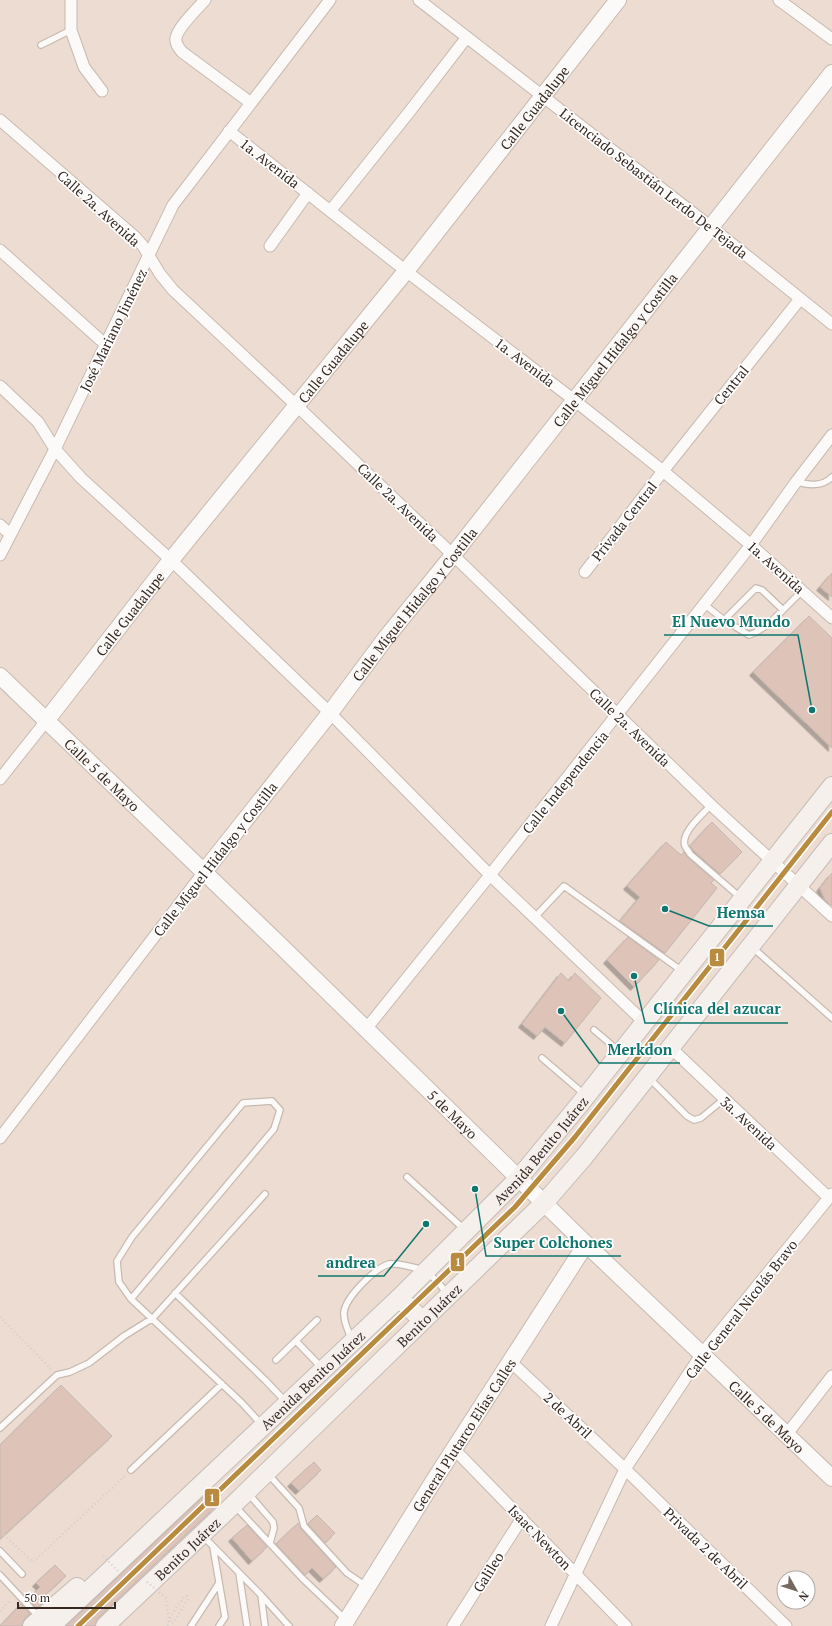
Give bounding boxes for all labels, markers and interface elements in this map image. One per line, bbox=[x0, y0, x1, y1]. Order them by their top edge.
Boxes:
street label: Calle Guadalupe bbox=[495, 61, 573, 153]
street label: Licenciado Sebastián Lerdo De Tejada bbox=[556, 104, 752, 262]
street label: 1a. Avenida bbox=[236, 134, 304, 192]
street label: Calle 2a. Avenida bbox=[53, 166, 145, 250]
street label: José Mariano Jiménez bbox=[75, 265, 151, 395]
street label: Calle Miguel Hidalgo y Costilla bbox=[548, 268, 681, 431]
street label: Calle Guadalupe bbox=[293, 316, 372, 407]
street label: 1a. Avenida bbox=[491, 333, 559, 391]
street label: Central bbox=[709, 361, 753, 409]
street label: Calle 2a. Avenida bbox=[353, 458, 443, 546]
street label: Privada Central bbox=[587, 477, 661, 565]
street label: Calle Miguel Hidalgo y Costilla bbox=[347, 523, 481, 685]
street label: 1a. Avenida bbox=[743, 536, 809, 598]
street label: Calle Guadalupe bbox=[91, 568, 168, 660]
callout: El Nuevo Mundo bbox=[664, 608, 798, 635]
text: El Nuevo Mundo bbox=[672, 611, 790, 631]
street label: Calle 2a. Avenida bbox=[585, 683, 675, 771]
street label: Calle Independencia bbox=[518, 727, 612, 837]
street label: Calle 5 de Mayo bbox=[61, 734, 144, 815]
street label: Calle Miguel Hidalgo y Costilla bbox=[149, 778, 281, 940]
callout: Hemsa bbox=[709, 899, 773, 926]
text: Hemsa bbox=[717, 902, 766, 922]
line badge: 1 bbox=[709, 948, 725, 967]
text: 1 bbox=[714, 950, 720, 964]
callout: Clínica del azucar bbox=[645, 996, 788, 1023]
text: Clínica del azucar bbox=[653, 998, 781, 1018]
callout: Merkdon bbox=[599, 1036, 680, 1063]
text: Merkdon bbox=[608, 1039, 673, 1059]
street label: 5 de Mayo bbox=[424, 1085, 482, 1143]
street label: Avenida Benito Juárez bbox=[489, 1092, 592, 1208]
street label: 3a. Avenida bbox=[717, 1092, 781, 1154]
callout: Super Colchones bbox=[486, 1229, 621, 1256]
text: Super Colchones bbox=[493, 1232, 613, 1252]
street label: Calle General Nicolás Bravo bbox=[681, 1235, 802, 1383]
callout: andrea bbox=[318, 1249, 384, 1276]
text: andrea bbox=[326, 1252, 377, 1272]
line badge: 1 bbox=[450, 1252, 465, 1272]
text: 1 bbox=[455, 1255, 461, 1269]
street label: Benito Juárez bbox=[392, 1279, 465, 1351]
street label: Avenida Benito Juárez bbox=[256, 1326, 369, 1434]
street label: General Plutarco Elías Calles bbox=[407, 1354, 520, 1515]
street label: Calle 5 de Mayo bbox=[725, 1376, 809, 1457]
street label: 2 de Abril bbox=[540, 1388, 596, 1442]
line badge: 1 bbox=[204, 1488, 220, 1507]
text: 1 bbox=[209, 1491, 215, 1505]
street label: Isaac Newton bbox=[504, 1500, 576, 1574]
street label: Privada 2 de Abril bbox=[660, 1503, 752, 1593]
street label: Benito Juárez bbox=[150, 1513, 224, 1584]
street label: Galileo bbox=[468, 1548, 508, 1596]
north arrow bbox=[776, 1570, 816, 1610]
scale bar bbox=[18, 1584, 115, 1610]
text: N bbox=[795, 1589, 812, 1604]
text: 50 m bbox=[24, 1590, 51, 1605]

